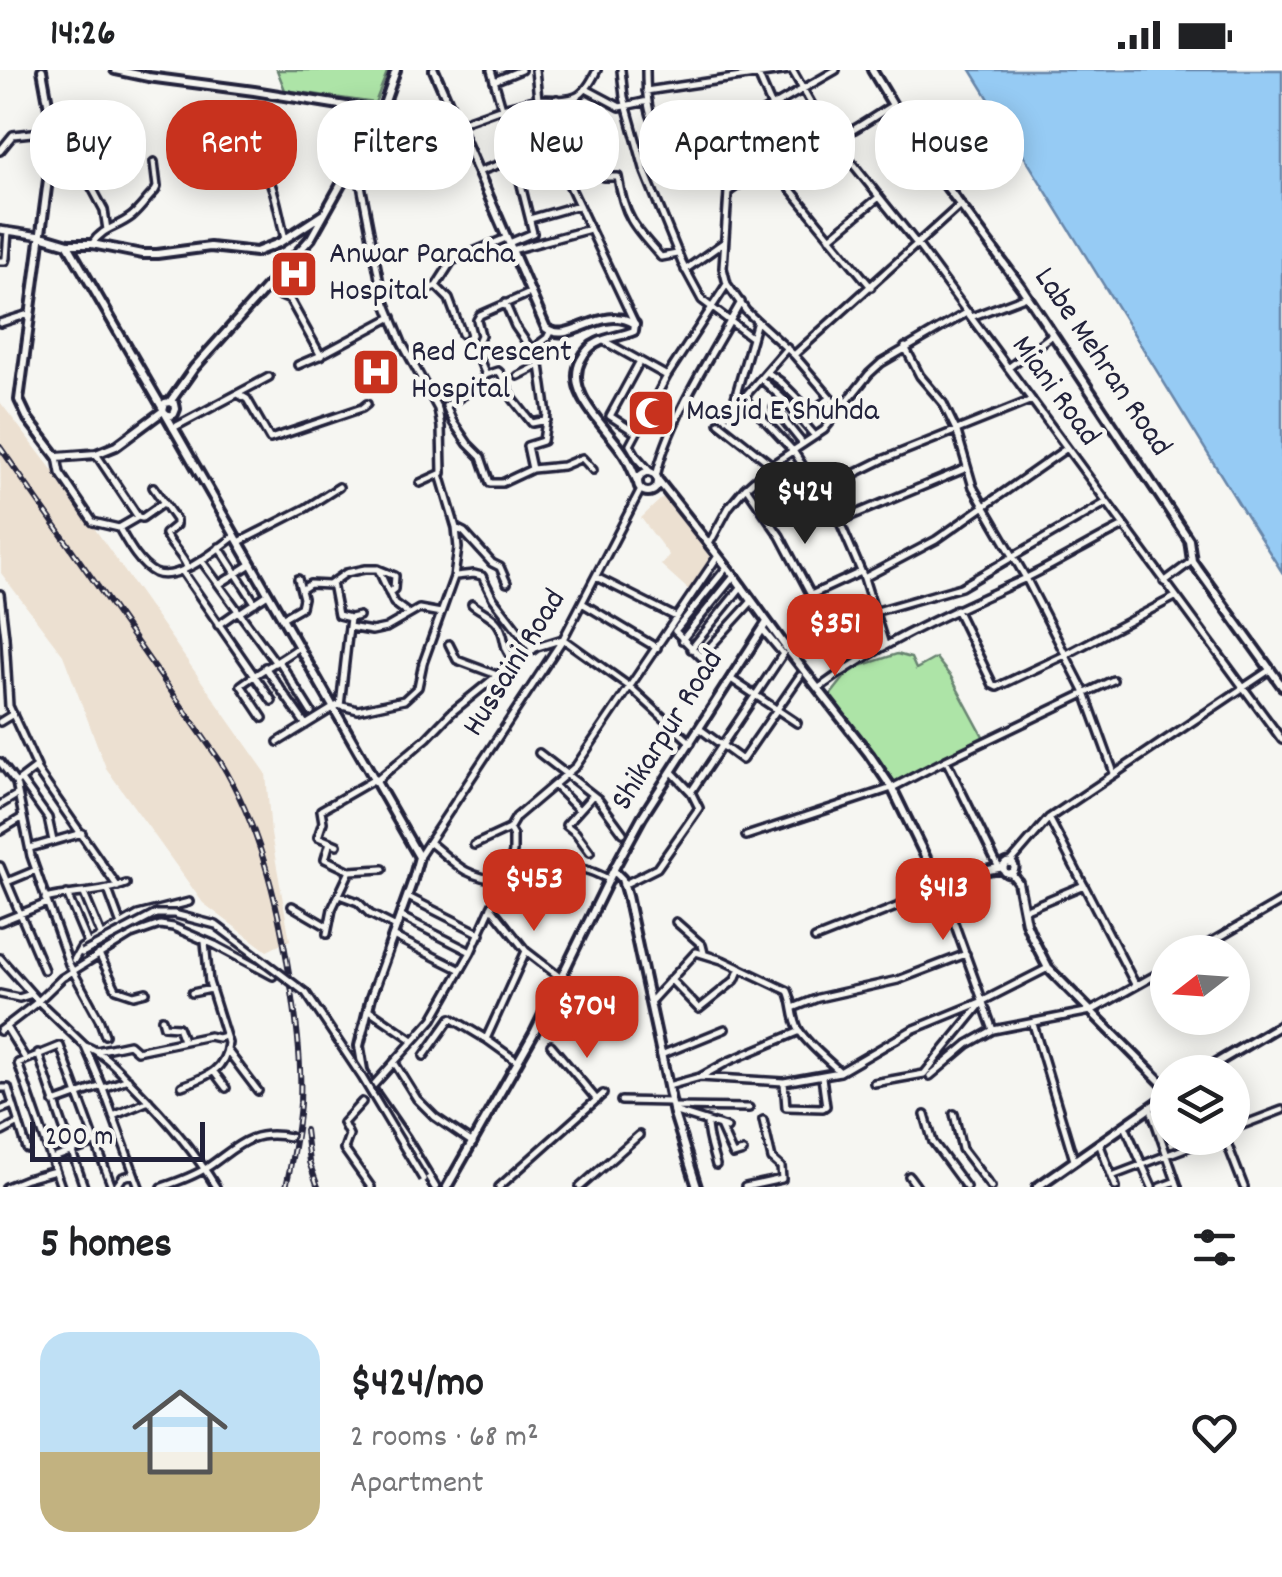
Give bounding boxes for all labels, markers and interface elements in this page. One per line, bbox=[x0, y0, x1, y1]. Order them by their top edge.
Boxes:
text: 14:26 bbox=[50, 8, 116, 63]
chip: Buy bbox=[30, 100, 146, 190]
chip: Rent bbox=[166, 100, 297, 190]
chip: Filters bbox=[317, 100, 474, 190]
chip: New bbox=[494, 100, 619, 190]
chip: Apartment bbox=[639, 100, 855, 190]
chip: House bbox=[875, 100, 1024, 190]
place label: Anwar Paracha Hospital bbox=[329, 233, 516, 316]
hospital icon: Anwar Paracha Hospital bbox=[268, 248, 320, 300]
street label: Labe Mehran Road bbox=[1021, 259, 1181, 467]
street label: Miani Road bbox=[998, 327, 1110, 457]
place label: Red Crescent Hospital bbox=[411, 331, 572, 414]
hospital icon: Red Crescent Hospital bbox=[350, 346, 402, 398]
mosque icon: Masjid E Shuhda bbox=[625, 387, 677, 439]
place label: Masjid E Shuhda bbox=[686, 390, 880, 436]
pin: $424 bbox=[746, 462, 864, 547]
text: $424 bbox=[777, 471, 833, 517]
street label: Hussaini Road bbox=[453, 582, 579, 746]
pin: $351 bbox=[776, 594, 894, 679]
text: $351 bbox=[809, 603, 861, 649]
street label: Shikarpur Road bbox=[601, 642, 737, 820]
pin: $453 bbox=[475, 849, 593, 934]
text: $453 bbox=[505, 858, 563, 904]
pin: $413 bbox=[884, 858, 1002, 943]
text: $413 bbox=[918, 867, 968, 913]
north arrow bbox=[1150, 935, 1250, 1035]
map controls bbox=[1150, 935, 1250, 1155]
pin: $704 bbox=[528, 976, 646, 1061]
text: $704 bbox=[557, 985, 617, 1031]
button: layers bbox=[1150, 1055, 1250, 1155]
scale bar bbox=[30, 1117, 205, 1162]
text: 200 m bbox=[45, 1119, 113, 1159]
text: 5 homes bbox=[40, 1217, 172, 1277]
icon: filters bbox=[1187, 1220, 1242, 1275]
text: $424/mo bbox=[350, 1356, 484, 1416]
icon: home bbox=[120, 1372, 240, 1492]
icon: heart bbox=[1187, 1405, 1242, 1460]
text: 2 rooms · 68 m² bbox=[350, 1416, 539, 1462]
text: Apartment bbox=[350, 1462, 484, 1508]

